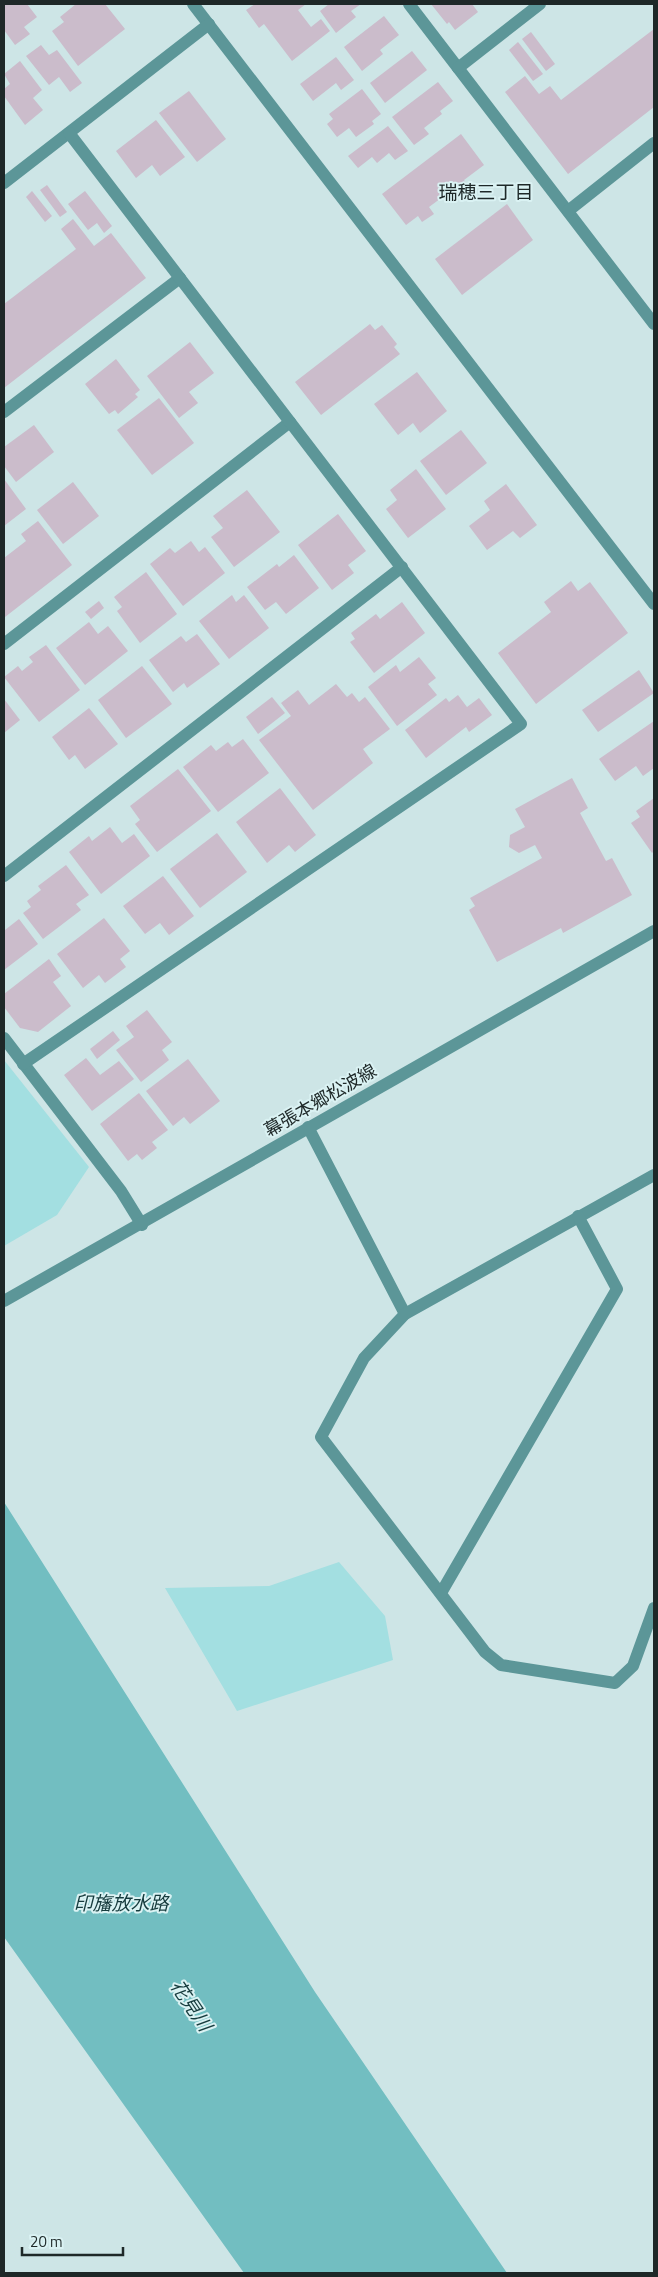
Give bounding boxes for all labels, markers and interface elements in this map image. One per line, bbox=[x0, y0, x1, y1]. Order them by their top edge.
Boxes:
district label: 瑞穂三丁目 bbox=[438, 177, 534, 206]
street label: 幕張本郷松波線 bbox=[259, 1057, 381, 1143]
water label: 印旛放水路 bbox=[73, 1888, 170, 1917]
water label: 花見川 bbox=[164, 1973, 221, 2038]
scale bar bbox=[22, 2224, 124, 2256]
text: 20 m bbox=[30, 2230, 63, 2253]

